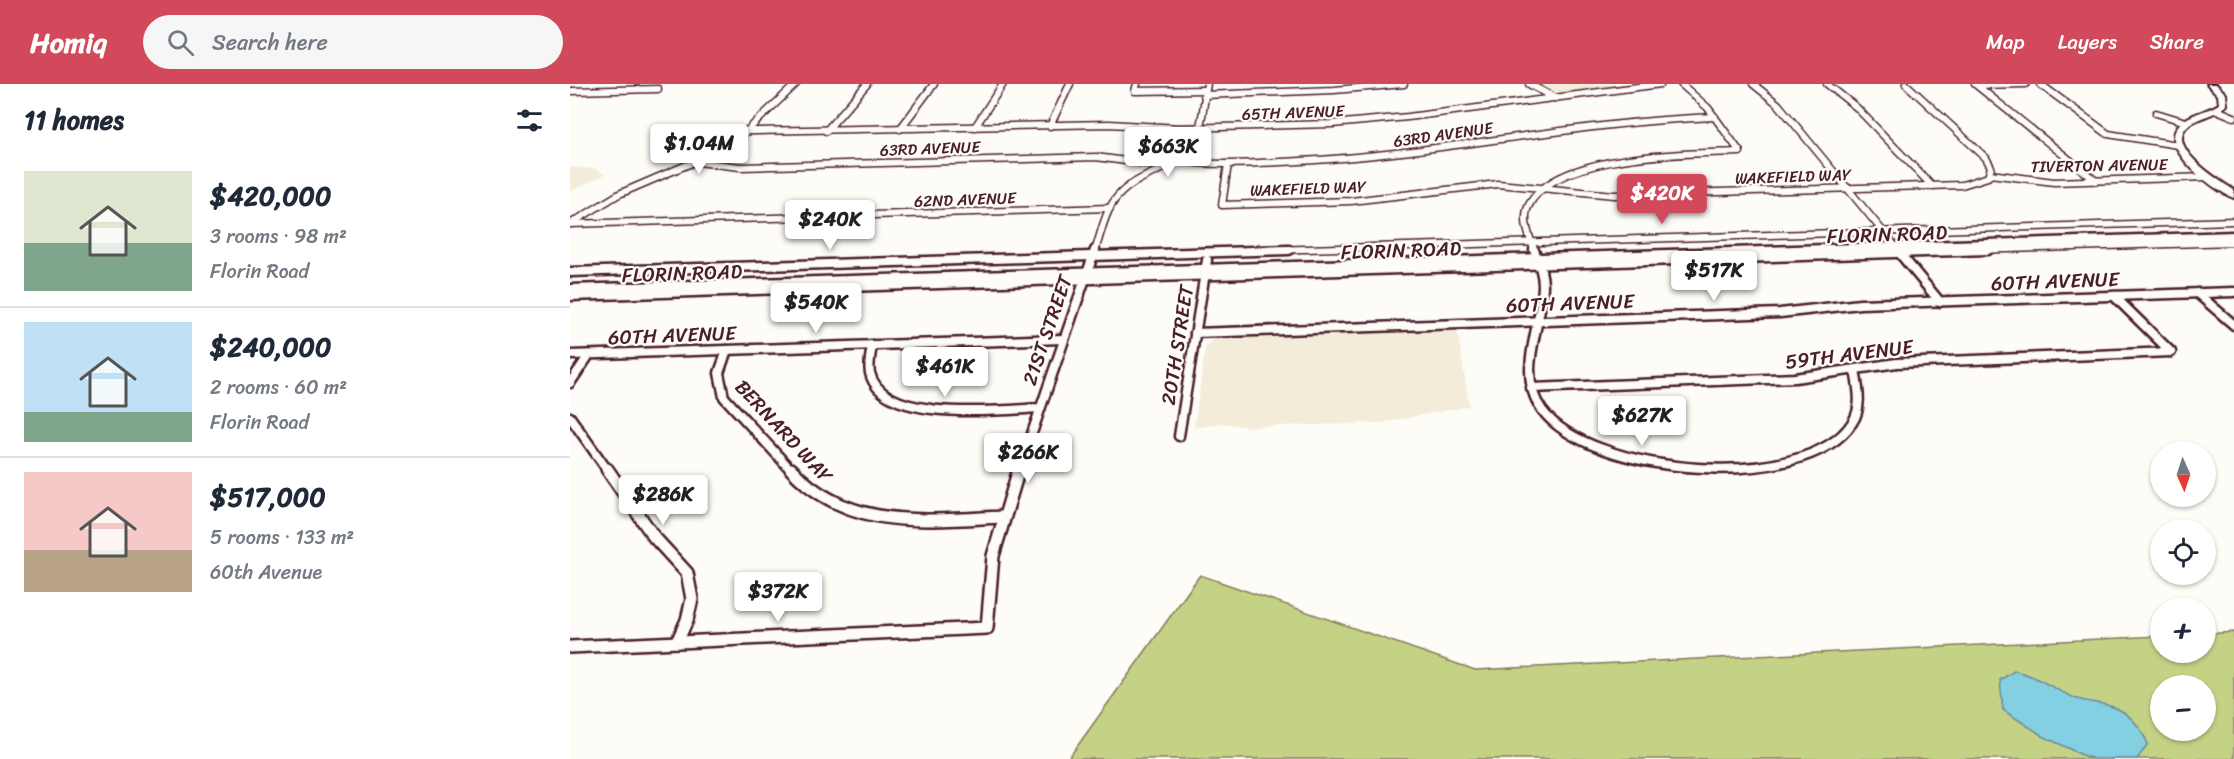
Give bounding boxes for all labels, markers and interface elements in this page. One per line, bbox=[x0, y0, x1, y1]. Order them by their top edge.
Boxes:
search box bbox=[143, 15, 563, 69]
text: Homiq bbox=[30, 18, 107, 67]
text: Search here bbox=[212, 23, 328, 62]
text: Map bbox=[1986, 23, 2025, 61]
text: Layers bbox=[2058, 23, 2117, 61]
text: Share bbox=[2150, 23, 2204, 61]
icon: search bbox=[164, 26, 197, 59]
street label: 65TH AVENUE bbox=[1241, 96, 1346, 129]
text: 11 homes bbox=[24, 97, 124, 143]
icon: filters bbox=[513, 104, 546, 137]
street label: 63RD AVENUE bbox=[1391, 113, 1496, 156]
pin: $1.04M bbox=[650, 124, 748, 175]
text: $1.04M bbox=[664, 126, 734, 161]
pin: $663K bbox=[1126, 127, 1210, 178]
text: $663K bbox=[1138, 129, 1198, 164]
street label: 63RD AVENUE bbox=[879, 132, 982, 165]
street label: TIVERTON AVENUE bbox=[2030, 150, 2169, 181]
street label: WAKEFIELD WAY bbox=[1735, 160, 1853, 193]
street label: WAKEFIELD WAY bbox=[1250, 172, 1368, 205]
text: $420,000 bbox=[210, 173, 331, 219]
pin: $420K bbox=[1620, 174, 1704, 225]
text: $420K bbox=[1631, 176, 1693, 211]
street label: 62ND AVENUE bbox=[913, 183, 1018, 216]
icon: home bbox=[72, 195, 144, 267]
pin: $240K bbox=[788, 200, 872, 251]
text: $240K bbox=[799, 202, 861, 237]
street label: FLORIN ROAD bbox=[1826, 215, 1948, 254]
text: 3 rooms · 98 m² bbox=[210, 219, 347, 254]
street label: FLORIN ROAD bbox=[1340, 231, 1462, 270]
pin: $517K bbox=[1672, 251, 1756, 302]
text: $517K bbox=[1685, 253, 1743, 288]
text: Florin Road bbox=[210, 254, 309, 289]
street label: FLORIN ROAD bbox=[621, 254, 743, 293]
street label: 60TH AVENUE bbox=[1990, 262, 2122, 301]
street label: 21ST STREET bbox=[1012, 269, 1083, 390]
street label: 20TH STREET bbox=[1151, 282, 1204, 407]
pin: $540K bbox=[774, 283, 858, 334]
street label: 60TH AVENUE bbox=[1505, 284, 1637, 323]
text: $540K bbox=[785, 285, 847, 320]
street label: 60TH AVENUE bbox=[607, 316, 739, 355]
text: $240,000 bbox=[210, 324, 331, 370]
street label: 59TH AVENUE bbox=[1783, 329, 1917, 380]
icon: home bbox=[72, 346, 144, 418]
pin: $461K bbox=[903, 347, 987, 398]
text: $461K bbox=[916, 349, 974, 384]
text: 2 rooms · 60 m² bbox=[210, 370, 347, 405]
street label: BERNARD WAY bbox=[726, 371, 842, 493]
pin: $627K bbox=[1600, 396, 1684, 447]
text: $627K bbox=[1612, 398, 1672, 433]
text: Florin Road bbox=[210, 405, 309, 440]
pin: $266K bbox=[986, 433, 1070, 484]
text: $266K bbox=[998, 435, 1058, 470]
north arrow bbox=[2150, 441, 2216, 507]
map controls bbox=[2150, 441, 2216, 741]
text: $517,000 bbox=[210, 474, 326, 520]
pin: $286K bbox=[621, 475, 705, 526]
text: $286K bbox=[633, 477, 693, 512]
icon: home bbox=[72, 496, 144, 568]
button: locate bbox=[2150, 519, 2216, 585]
text: 5 rooms · 133 m² bbox=[210, 520, 354, 555]
text: 60th Avenue bbox=[210, 555, 322, 590]
pin: $372K bbox=[736, 572, 820, 623]
text: $372K bbox=[748, 574, 808, 609]
button: + bbox=[2150, 597, 2216, 663]
button: − bbox=[2150, 675, 2216, 741]

